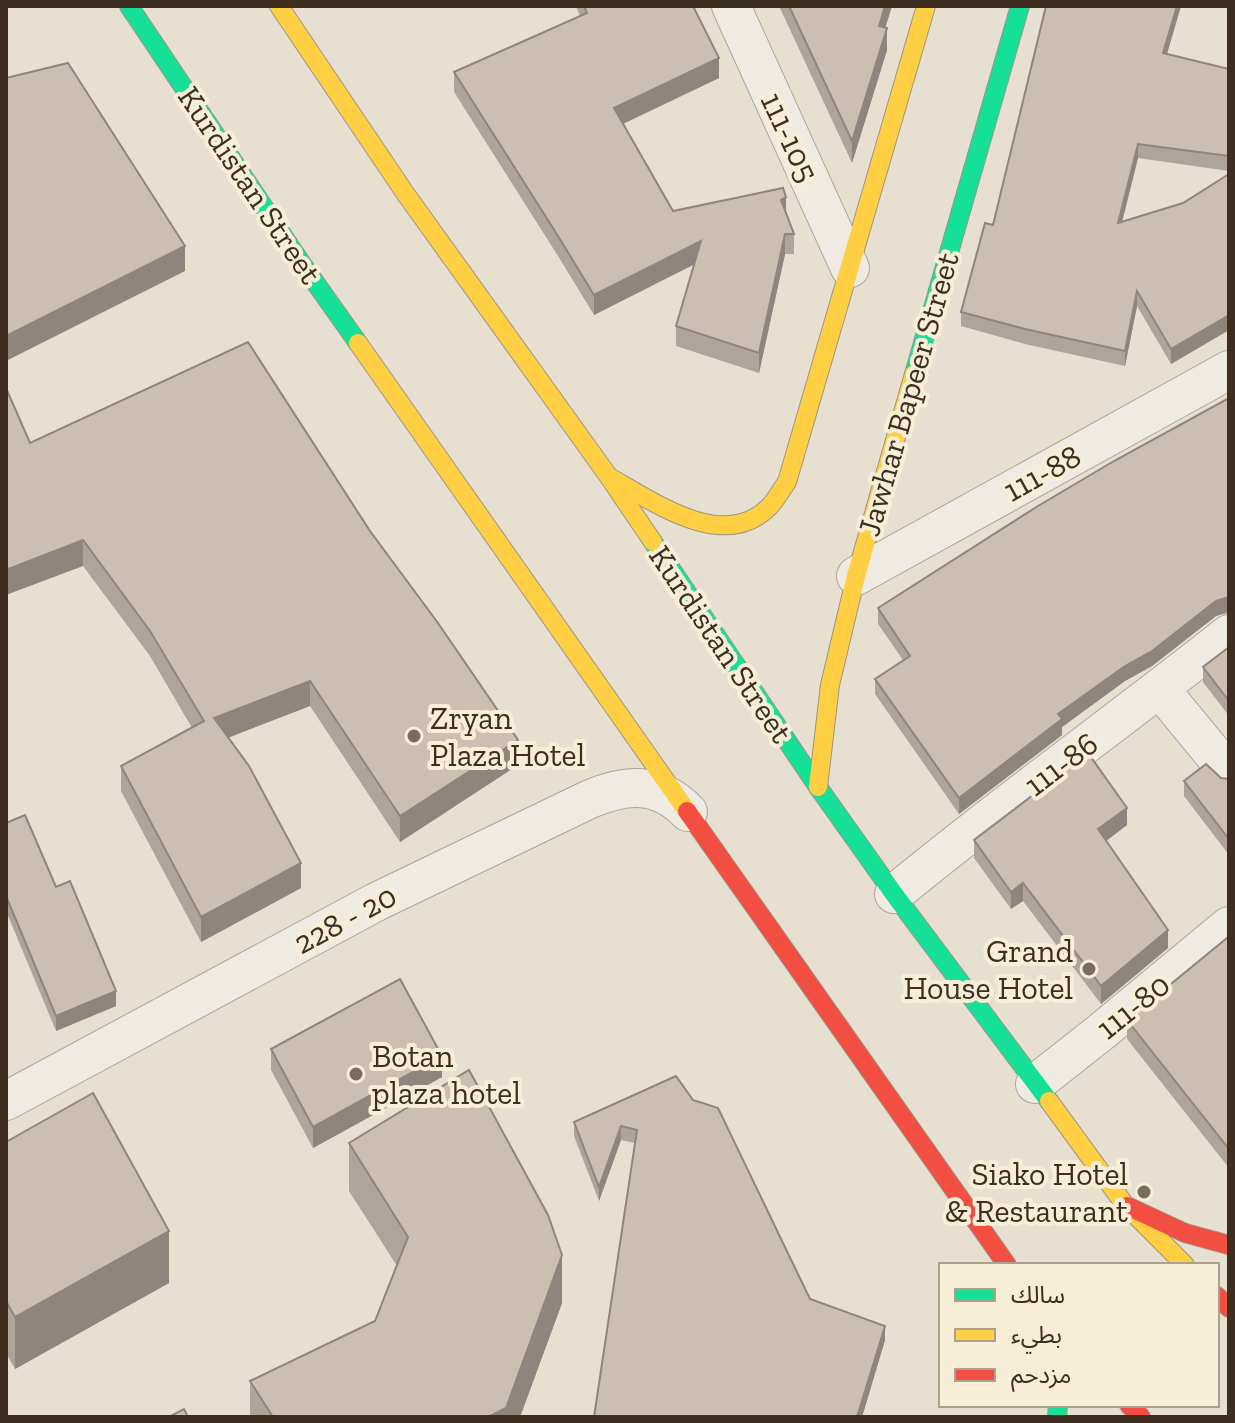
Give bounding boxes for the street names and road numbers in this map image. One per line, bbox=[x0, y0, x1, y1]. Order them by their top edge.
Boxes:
street label: Kurdistan Street bbox=[170, 79, 330, 291]
street label: 111-105 bbox=[753, 86, 827, 188]
street label: Jawhar Bapeer Street bbox=[849, 248, 967, 540]
street label: 111-88 bbox=[997, 436, 1087, 510]
street label: Kurdistan Street bbox=[641, 538, 801, 750]
street label: 111-86 bbox=[1017, 724, 1105, 804]
street label: 228 - 20 bbox=[287, 876, 403, 962]
street label: 111-80 bbox=[1089, 965, 1177, 1047]

